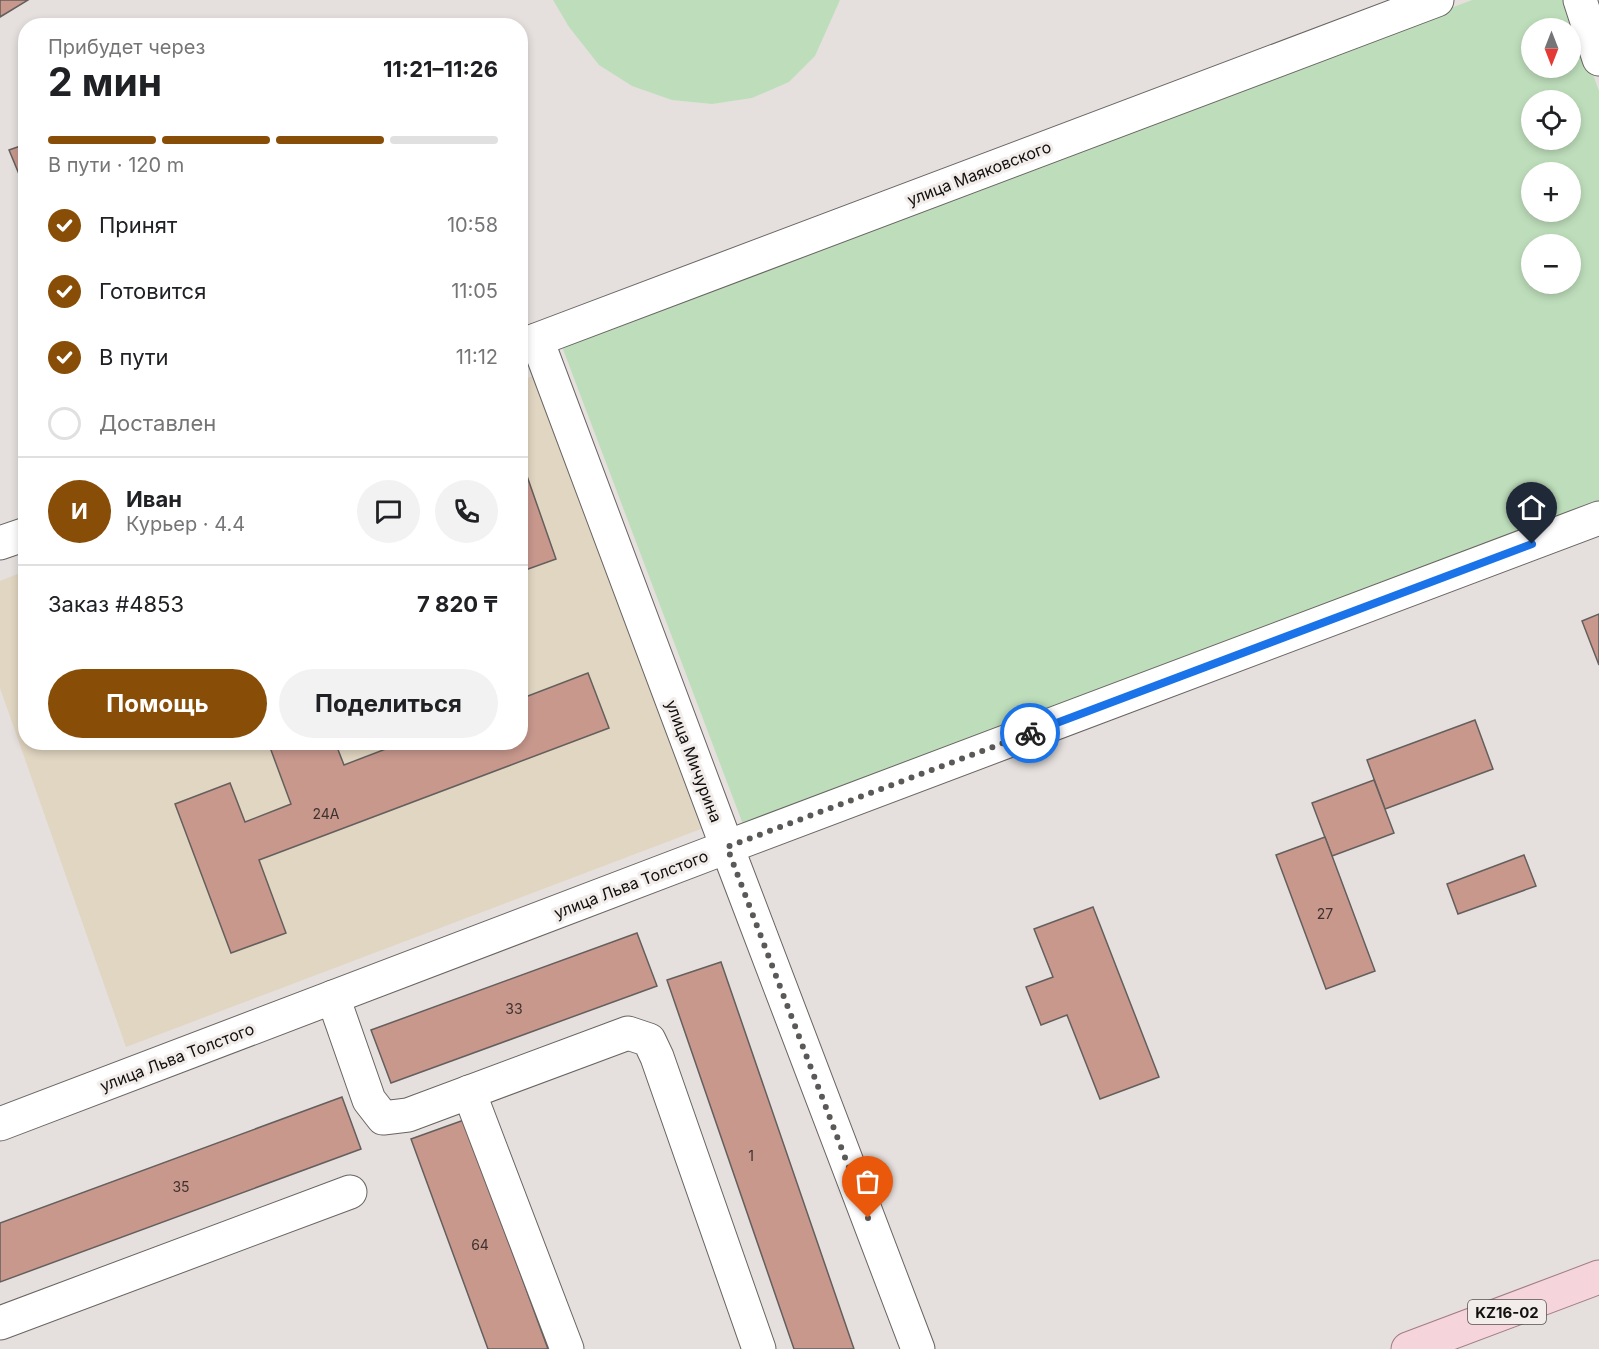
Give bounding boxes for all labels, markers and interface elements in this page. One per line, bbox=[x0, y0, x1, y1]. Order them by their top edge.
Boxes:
north arrow bbox=[1521, 18, 1581, 78]
map controls bbox=[1521, 18, 1581, 294]
text: Прибудет через bbox=[48, 35, 205, 59]
text: 11:21–11:26 bbox=[383, 56, 498, 82]
text: 2 мин bbox=[48, 58, 162, 105]
button: locate bbox=[1521, 90, 1581, 150]
street label: улица Маяковского bbox=[904, 136, 1054, 210]
text: В пути · 120 m bbox=[48, 153, 184, 177]
button: + bbox=[1521, 162, 1581, 222]
icon: check bbox=[48, 209, 81, 242]
text: Принят bbox=[99, 212, 177, 238]
text: 10:58 bbox=[447, 213, 498, 237]
button: − bbox=[1521, 234, 1581, 294]
icon: check bbox=[48, 275, 81, 308]
text: Готовится bbox=[99, 278, 206, 304]
text: 11:05 bbox=[451, 279, 498, 303]
icon: check bbox=[48, 341, 81, 374]
text: В пути bbox=[99, 344, 168, 370]
text: 11:12 bbox=[456, 345, 498, 369]
text: Доставлен bbox=[99, 410, 216, 436]
button: chat bbox=[357, 480, 420, 543]
button: phone bbox=[435, 480, 498, 543]
pin bbox=[1506, 482, 1557, 544]
text: Иван bbox=[126, 486, 182, 512]
icon: home bbox=[1515, 491, 1548, 524]
text: И bbox=[71, 498, 88, 524]
text: Курьер · 4.4 bbox=[126, 512, 245, 536]
text: Заказ #4853 bbox=[48, 591, 184, 617]
text: 7 820 ₸ bbox=[417, 591, 498, 617]
button: Помощь bbox=[48, 669, 267, 738]
button: Поделиться bbox=[279, 669, 498, 738]
street label: улица Мичурина bbox=[661, 697, 727, 825]
courier bbox=[1000, 703, 1060, 763]
icon: bike bbox=[1014, 717, 1047, 750]
house number: 24А bbox=[312, 805, 340, 822]
street label: улица Льва Толстого bbox=[551, 845, 711, 923]
house number: 27 bbox=[1317, 905, 1333, 922]
house number: 33 bbox=[505, 1000, 523, 1017]
street label: улица Льва Толстого bbox=[97, 1018, 257, 1096]
house number: 1 bbox=[748, 1147, 754, 1164]
pin bbox=[842, 1156, 893, 1218]
icon: bag bbox=[851, 1165, 884, 1198]
house number: 35 bbox=[172, 1178, 190, 1195]
house number: 64 bbox=[471, 1236, 489, 1253]
road number: KZ16-02 bbox=[1468, 1300, 1546, 1324]

